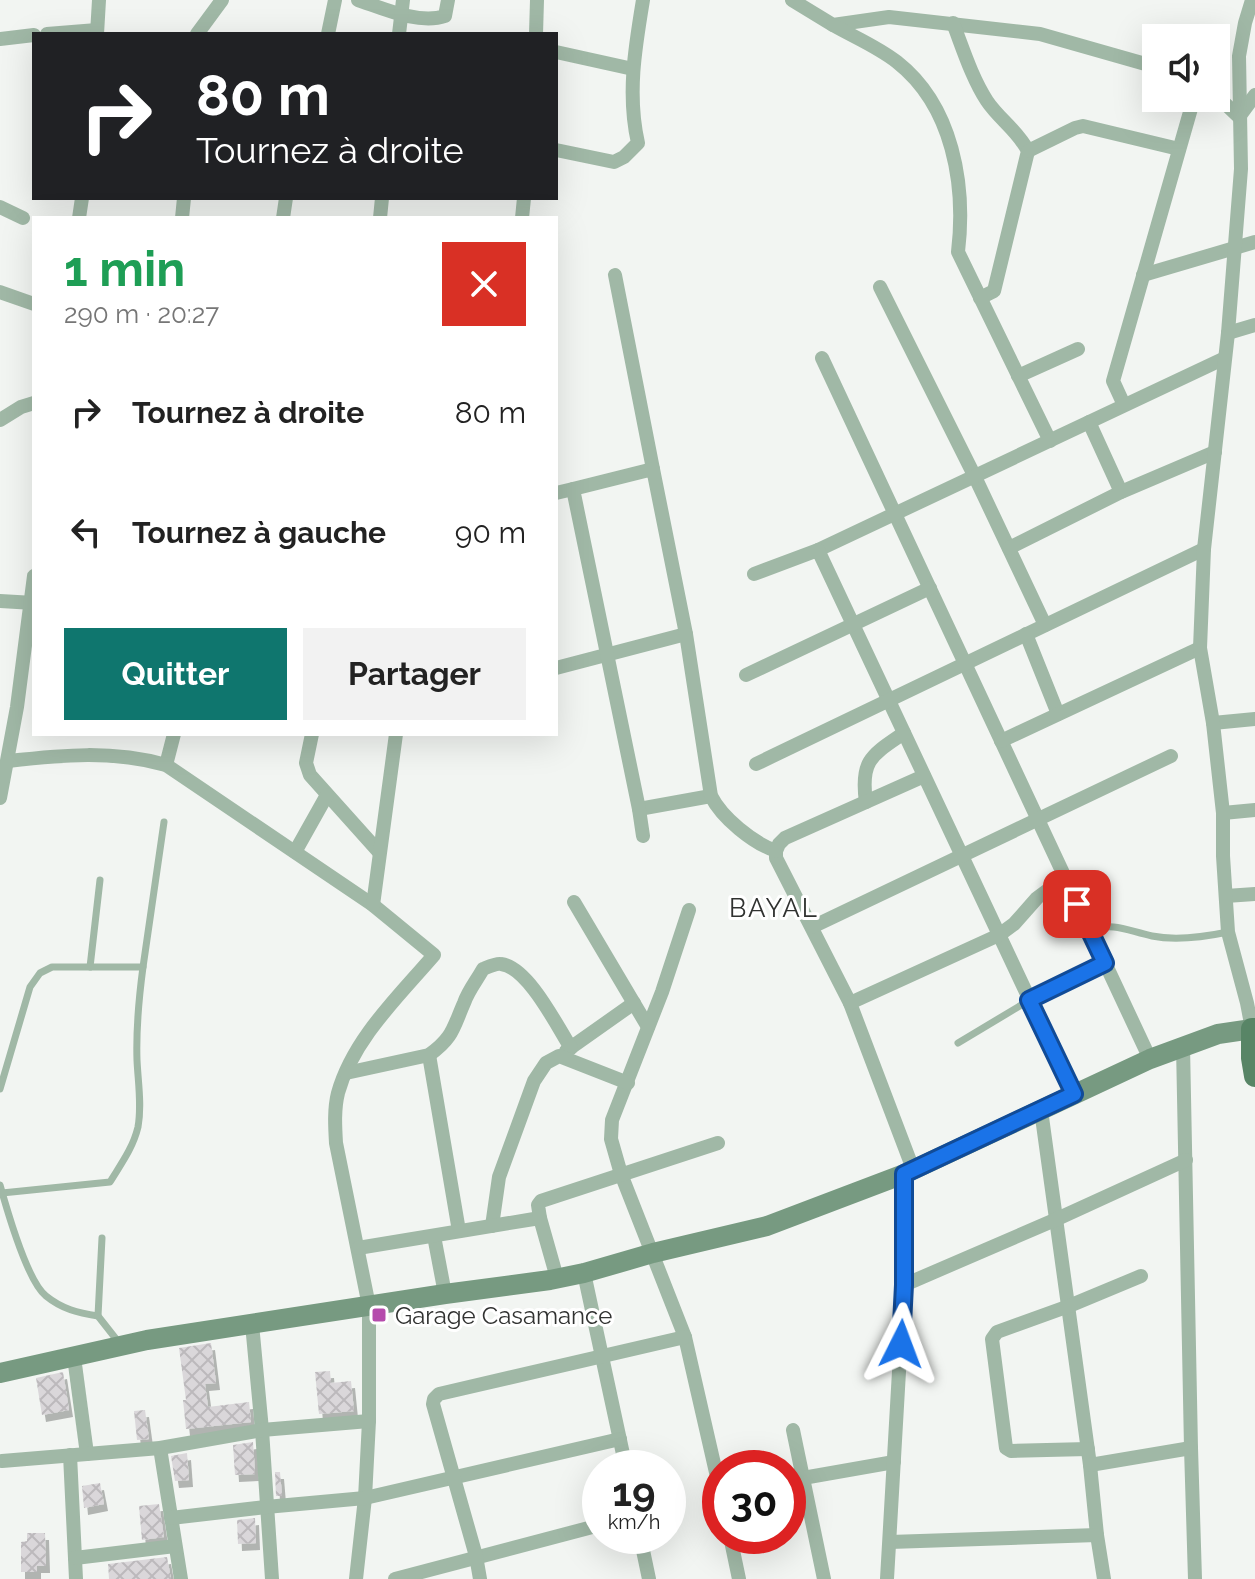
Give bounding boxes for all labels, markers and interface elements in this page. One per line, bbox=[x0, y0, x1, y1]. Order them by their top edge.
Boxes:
map controls bbox=[1142, 24, 1230, 112]
button: sound bbox=[1142, 24, 1230, 112]
text: 80 m bbox=[196, 62, 330, 128]
icon: right bbox=[64, 64, 168, 168]
text: Tournez à droite bbox=[196, 129, 464, 171]
text: 1 min bbox=[64, 241, 185, 297]
button: close bbox=[442, 242, 526, 326]
text: 290 m · 20:27 bbox=[64, 299, 219, 329]
icon: right bbox=[64, 390, 108, 434]
text: Tournez à droite bbox=[132, 395, 364, 430]
text: 80 m bbox=[455, 395, 526, 430]
icon: left bbox=[64, 510, 108, 554]
text: Tournez à gauche bbox=[132, 515, 386, 550]
text: 90 m bbox=[455, 515, 526, 550]
button: Quitter bbox=[64, 628, 287, 720]
button: Partager bbox=[303, 628, 526, 720]
pin bbox=[1043, 870, 1111, 938]
icon: arrive bbox=[1055, 882, 1099, 926]
district label: BAYAL bbox=[729, 893, 819, 923]
place label: Garage Casamance bbox=[395, 1301, 612, 1330]
position arrow bbox=[859, 1302, 943, 1386]
marker: Garage Casamance bbox=[370, 1306, 388, 1324]
speed limit sign: 30 bbox=[702, 1450, 806, 1554]
text: 19 bbox=[612, 1468, 656, 1515]
text: km/h bbox=[608, 1510, 660, 1534]

